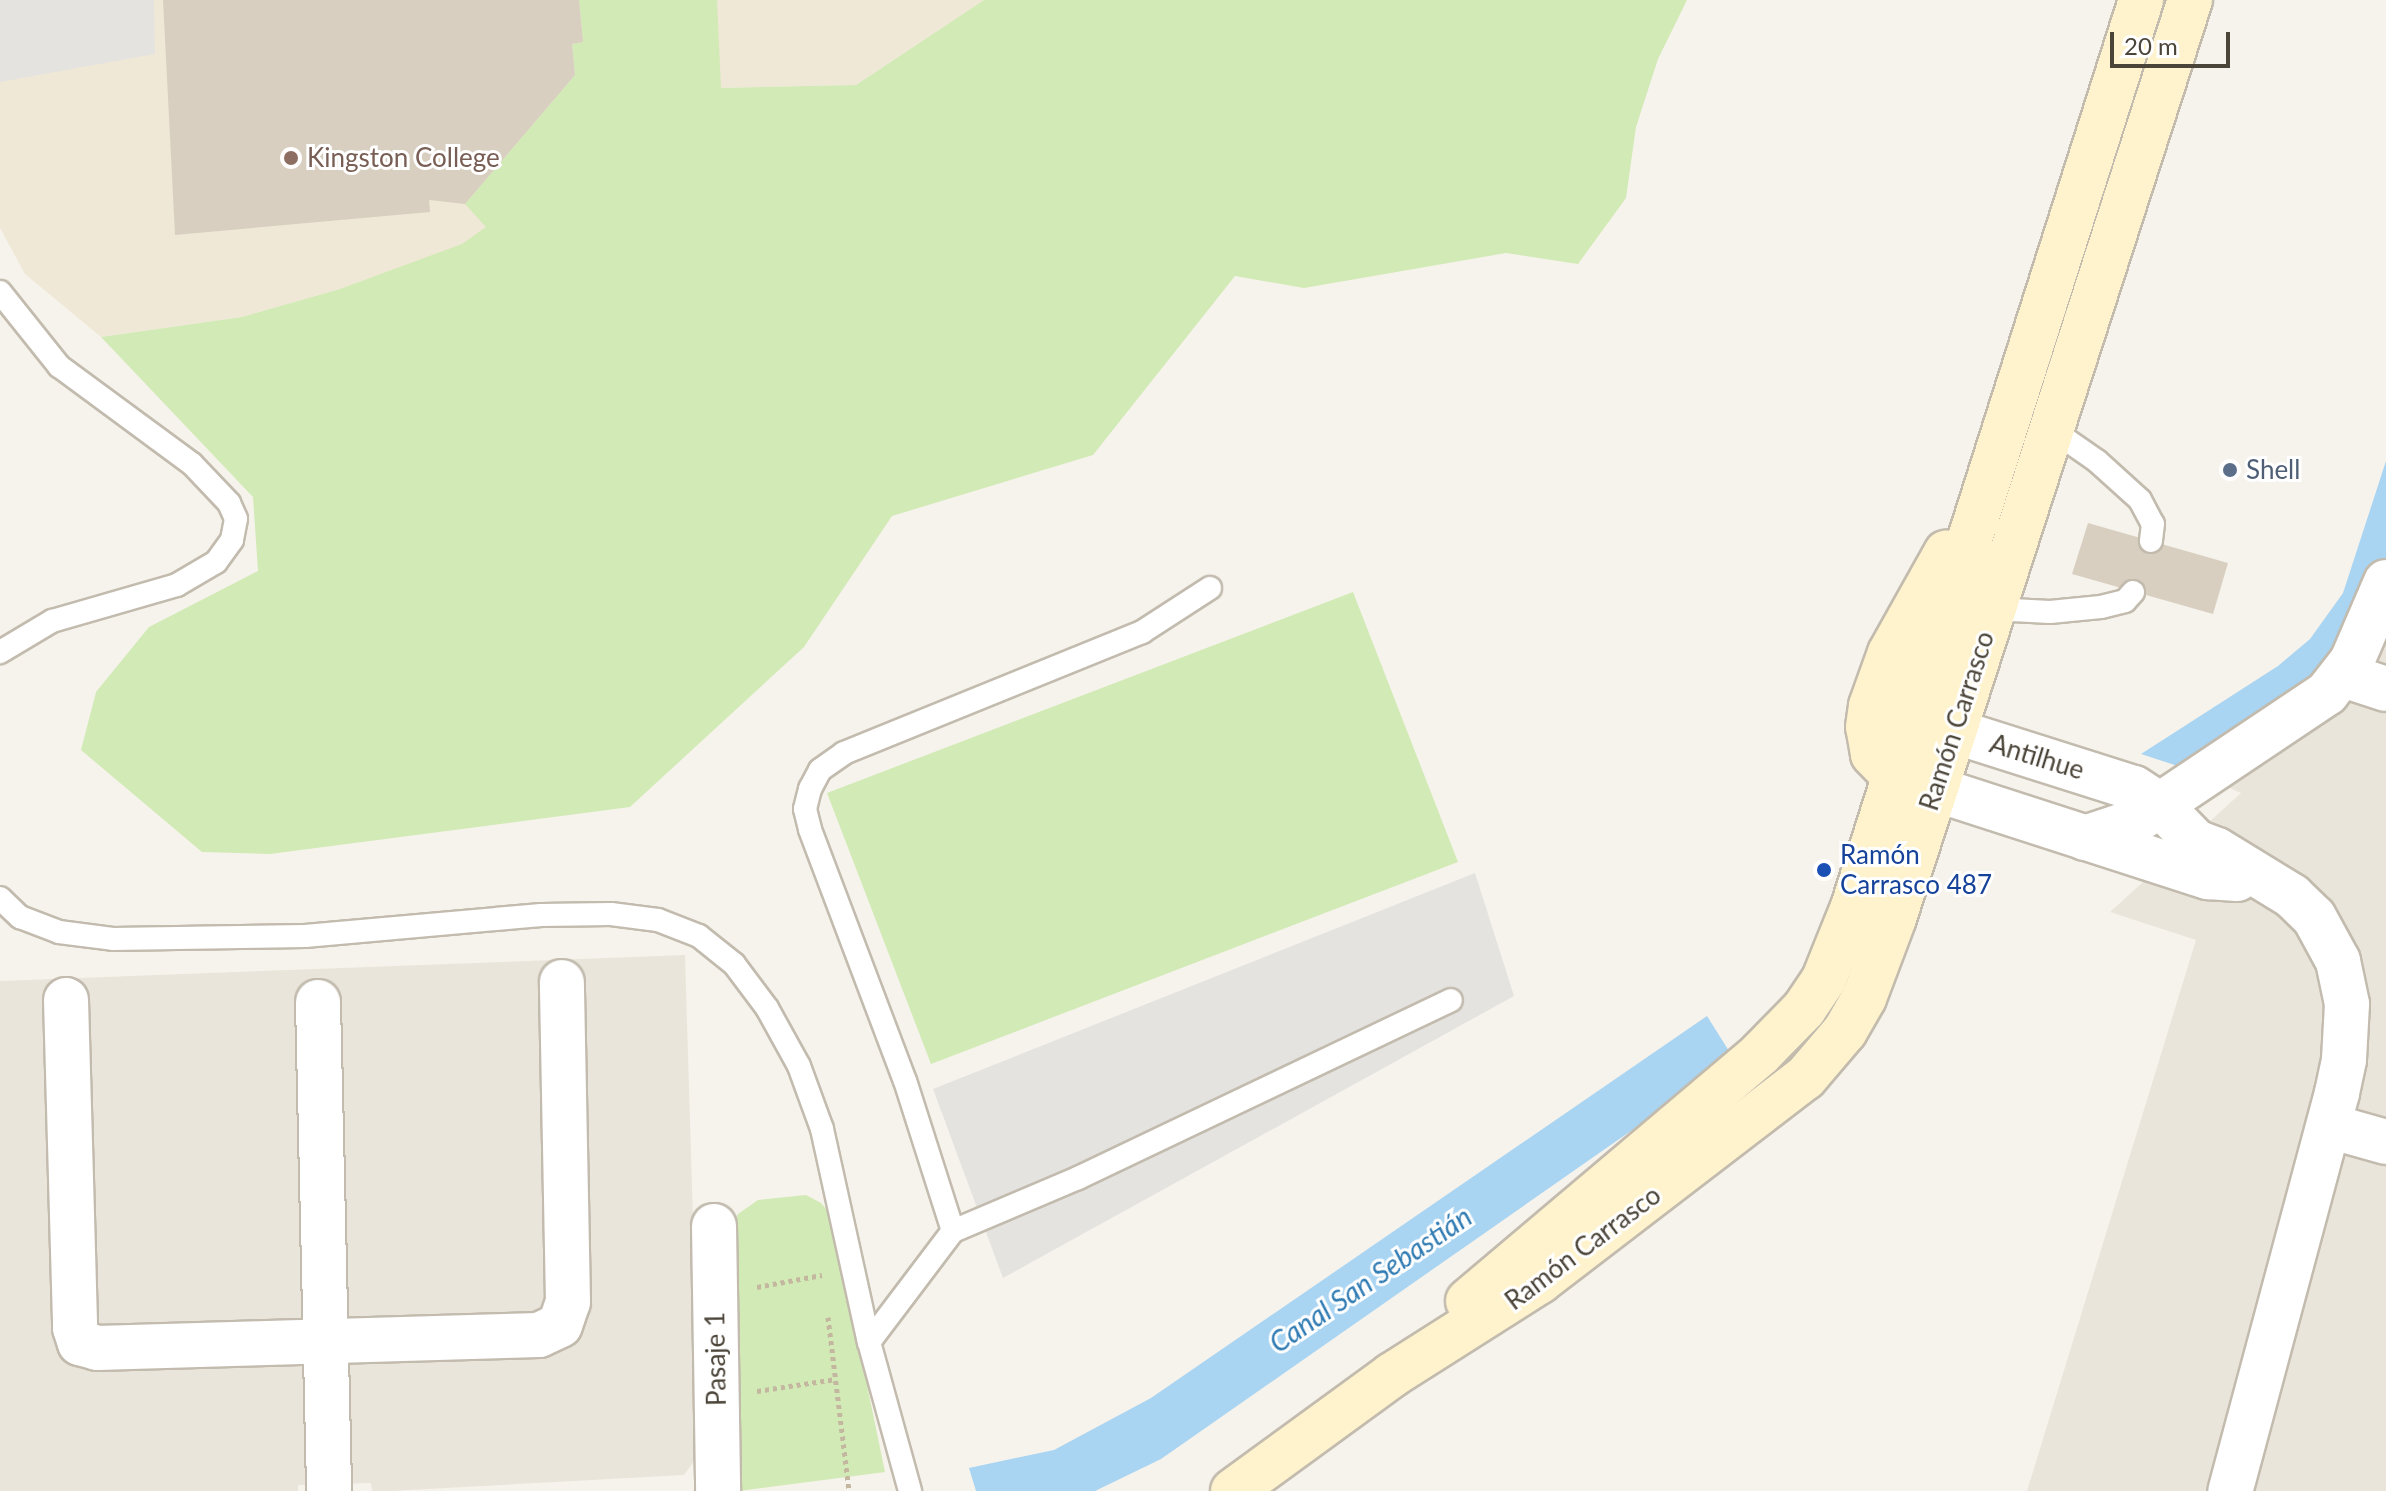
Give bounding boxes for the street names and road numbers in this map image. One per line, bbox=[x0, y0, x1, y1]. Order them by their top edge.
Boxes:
street label: Ramón Carrasco bbox=[1913, 628, 2001, 814]
street label: Antilhue bbox=[1986, 728, 2088, 786]
street label: Ramón Carrasco bbox=[1499, 1179, 1667, 1317]
street label: Pasaje 1 bbox=[700, 1312, 732, 1406]

